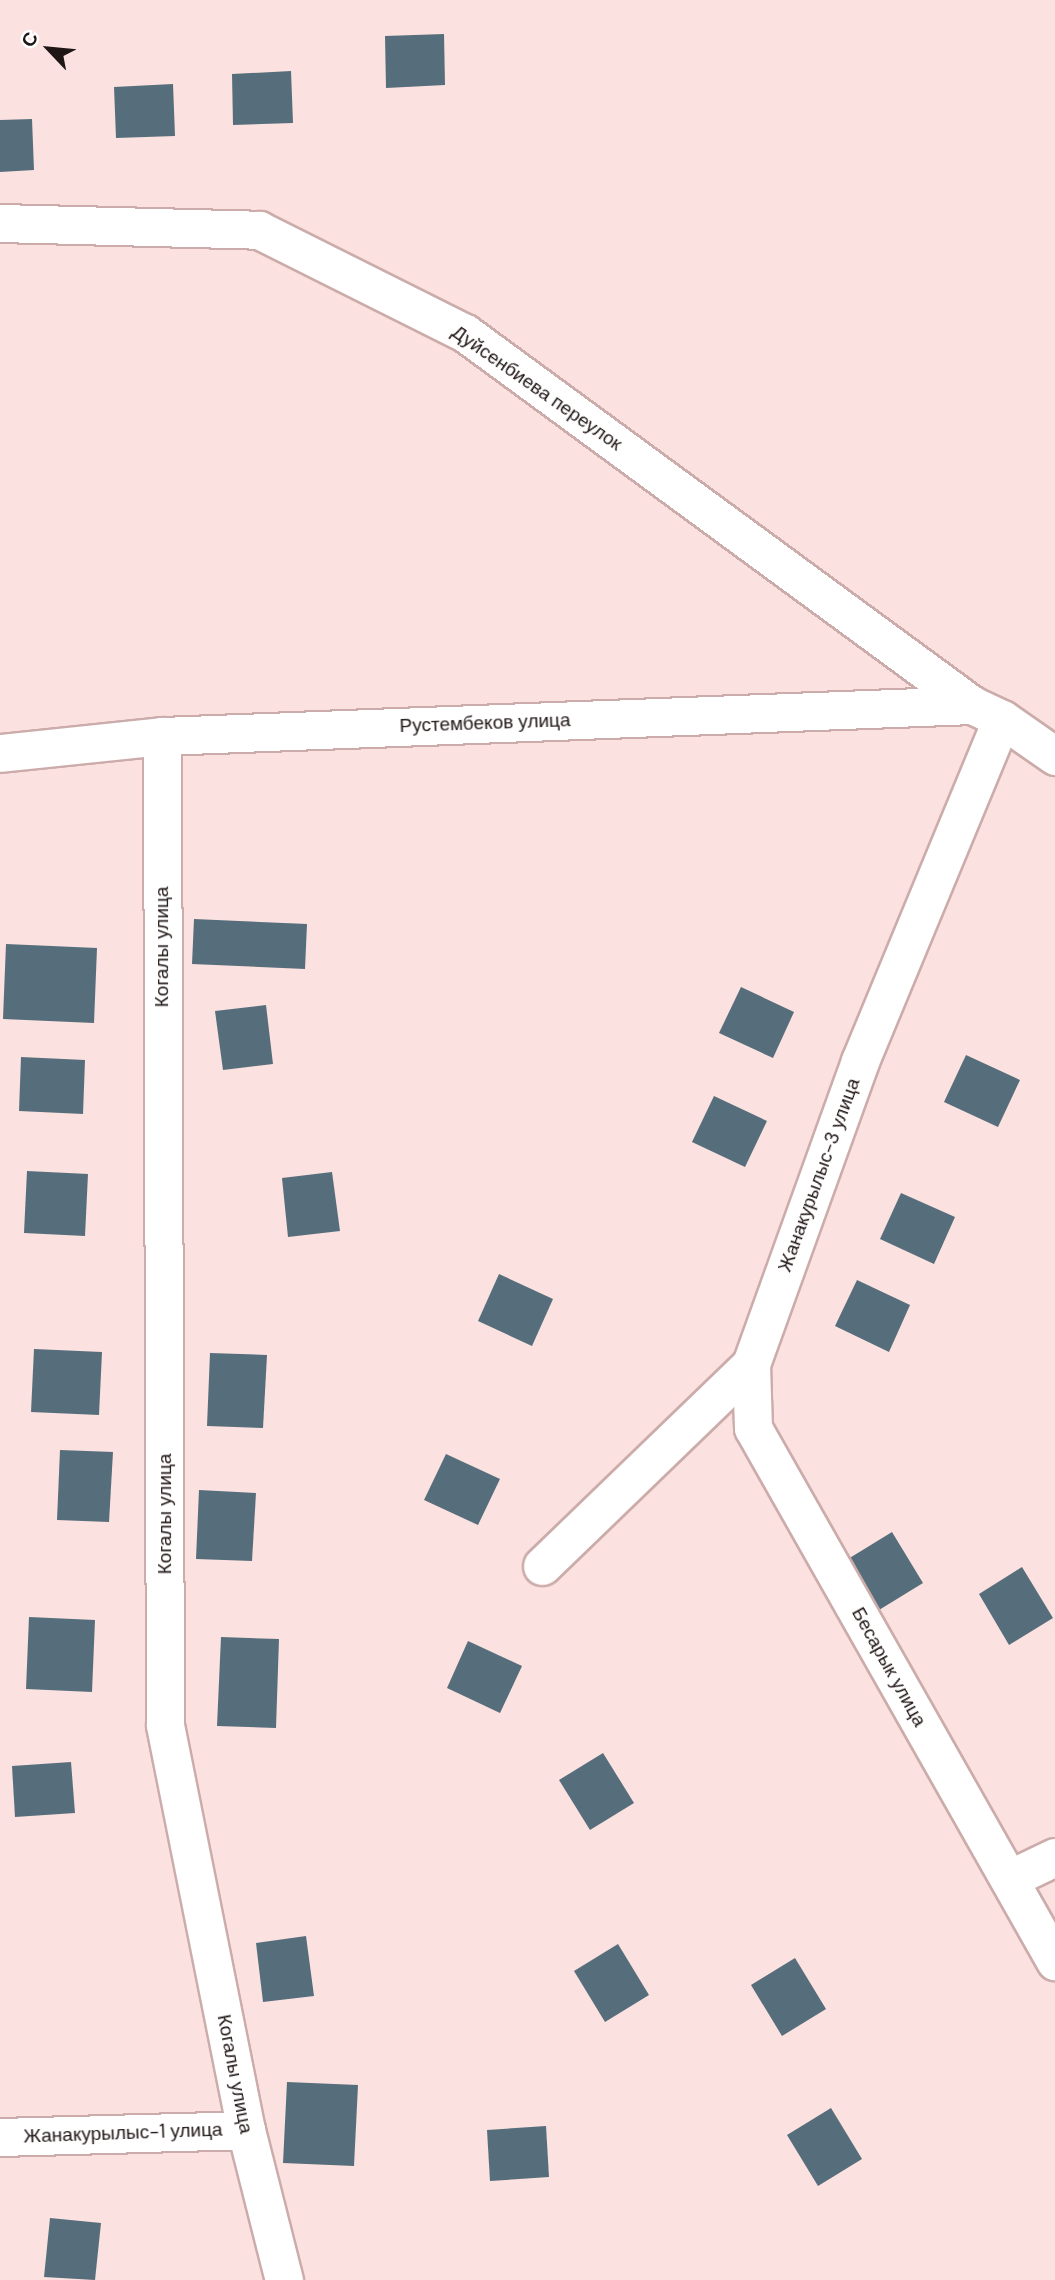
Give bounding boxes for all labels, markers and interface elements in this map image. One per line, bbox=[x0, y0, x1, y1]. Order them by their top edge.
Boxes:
north arrow bbox=[14, 14, 84, 84]
text: С bbox=[15, 28, 44, 51]
street label: Дуйсенбиева переулок bbox=[447, 321, 627, 455]
street label: Рустембеков улица bbox=[399, 709, 571, 737]
street label: Когалы улица bbox=[151, 887, 173, 1007]
street label: Жанакурылыс-3 улица bbox=[773, 1075, 865, 1275]
street label: Когалы улица bbox=[154, 1454, 176, 1574]
street label: Бесарык улица bbox=[847, 1603, 931, 1731]
street label: Когалы улица bbox=[212, 2013, 258, 2135]
street label: Жанакурылыс-1 улица bbox=[23, 2118, 223, 2148]

